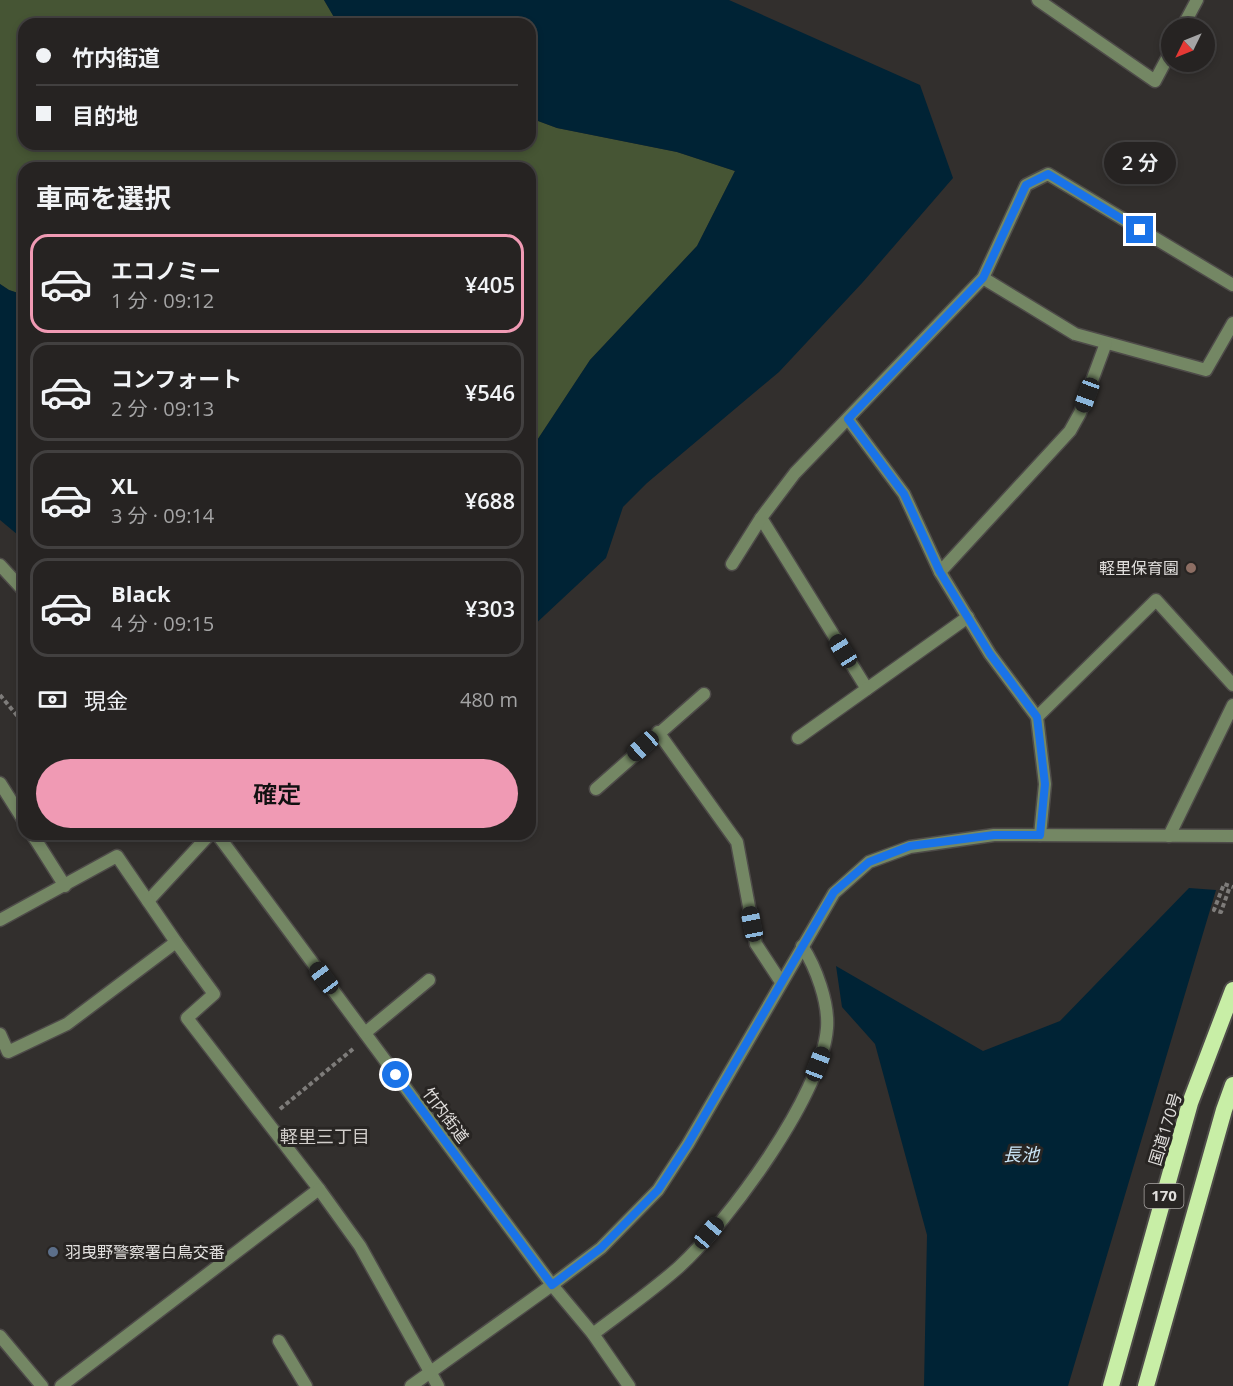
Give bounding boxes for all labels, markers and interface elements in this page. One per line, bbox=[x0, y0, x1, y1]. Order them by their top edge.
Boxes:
north arrow bbox=[1161, 18, 1215, 72]
map controls bbox=[1161, 18, 1215, 72]
text: 竹内街道 bbox=[72, 42, 160, 72]
text: 目的地 bbox=[72, 100, 138, 130]
callout: 2 分 bbox=[1104, 143, 1176, 185]
text: 2 分 bbox=[1122, 149, 1158, 176]
text: 車両を選択 bbox=[36, 179, 171, 216]
route end bbox=[1126, 216, 1153, 243]
text: エコノミー bbox=[111, 255, 221, 285]
icon: car bbox=[39, 257, 93, 311]
text: ¥405 bbox=[465, 269, 515, 299]
text: 1 分 · 09:12 bbox=[111, 287, 214, 314]
text: コンフォート bbox=[111, 363, 242, 393]
icon: car bbox=[39, 365, 93, 419]
car bbox=[1072, 375, 1102, 415]
text: ¥546 bbox=[465, 377, 515, 407]
text: 2 分 · 09:13 bbox=[111, 395, 214, 422]
text: XL bbox=[111, 470, 138, 500]
icon: car bbox=[39, 473, 93, 527]
text: ¥688 bbox=[465, 485, 515, 515]
text: 3 分 · 09:14 bbox=[111, 502, 214, 529]
place label: 軽里保育園 bbox=[1099, 557, 1179, 579]
marker: 軽里保育園 bbox=[1184, 561, 1198, 575]
text: Black bbox=[111, 578, 171, 608]
icon: car bbox=[39, 581, 93, 635]
text: ¥303 bbox=[465, 593, 515, 623]
text: 4 分 · 09:15 bbox=[111, 610, 214, 637]
car bbox=[826, 631, 860, 671]
icon: cash bbox=[36, 683, 69, 716]
text: 現金 bbox=[84, 685, 128, 715]
text: 480 m bbox=[460, 686, 518, 713]
car bbox=[624, 727, 662, 765]
button: 確定 bbox=[36, 759, 518, 828]
car bbox=[740, 905, 764, 943]
car bbox=[306, 958, 342, 998]
car bbox=[803, 1044, 833, 1084]
route start bbox=[382, 1061, 409, 1088]
street label: 竹内街道 bbox=[418, 1083, 474, 1147]
street label: 国道170号 bbox=[1143, 1090, 1187, 1168]
district label: 軽里三丁目 bbox=[280, 1124, 370, 1148]
water label: 長池 bbox=[1003, 1142, 1041, 1166]
road number: 170 bbox=[1144, 1184, 1184, 1208]
car bbox=[691, 1213, 727, 1253]
place label: 羽曳野警察署白鳥交番 bbox=[65, 1241, 225, 1263]
marker: 羽曳野警察署白鳥交番 bbox=[46, 1245, 60, 1259]

